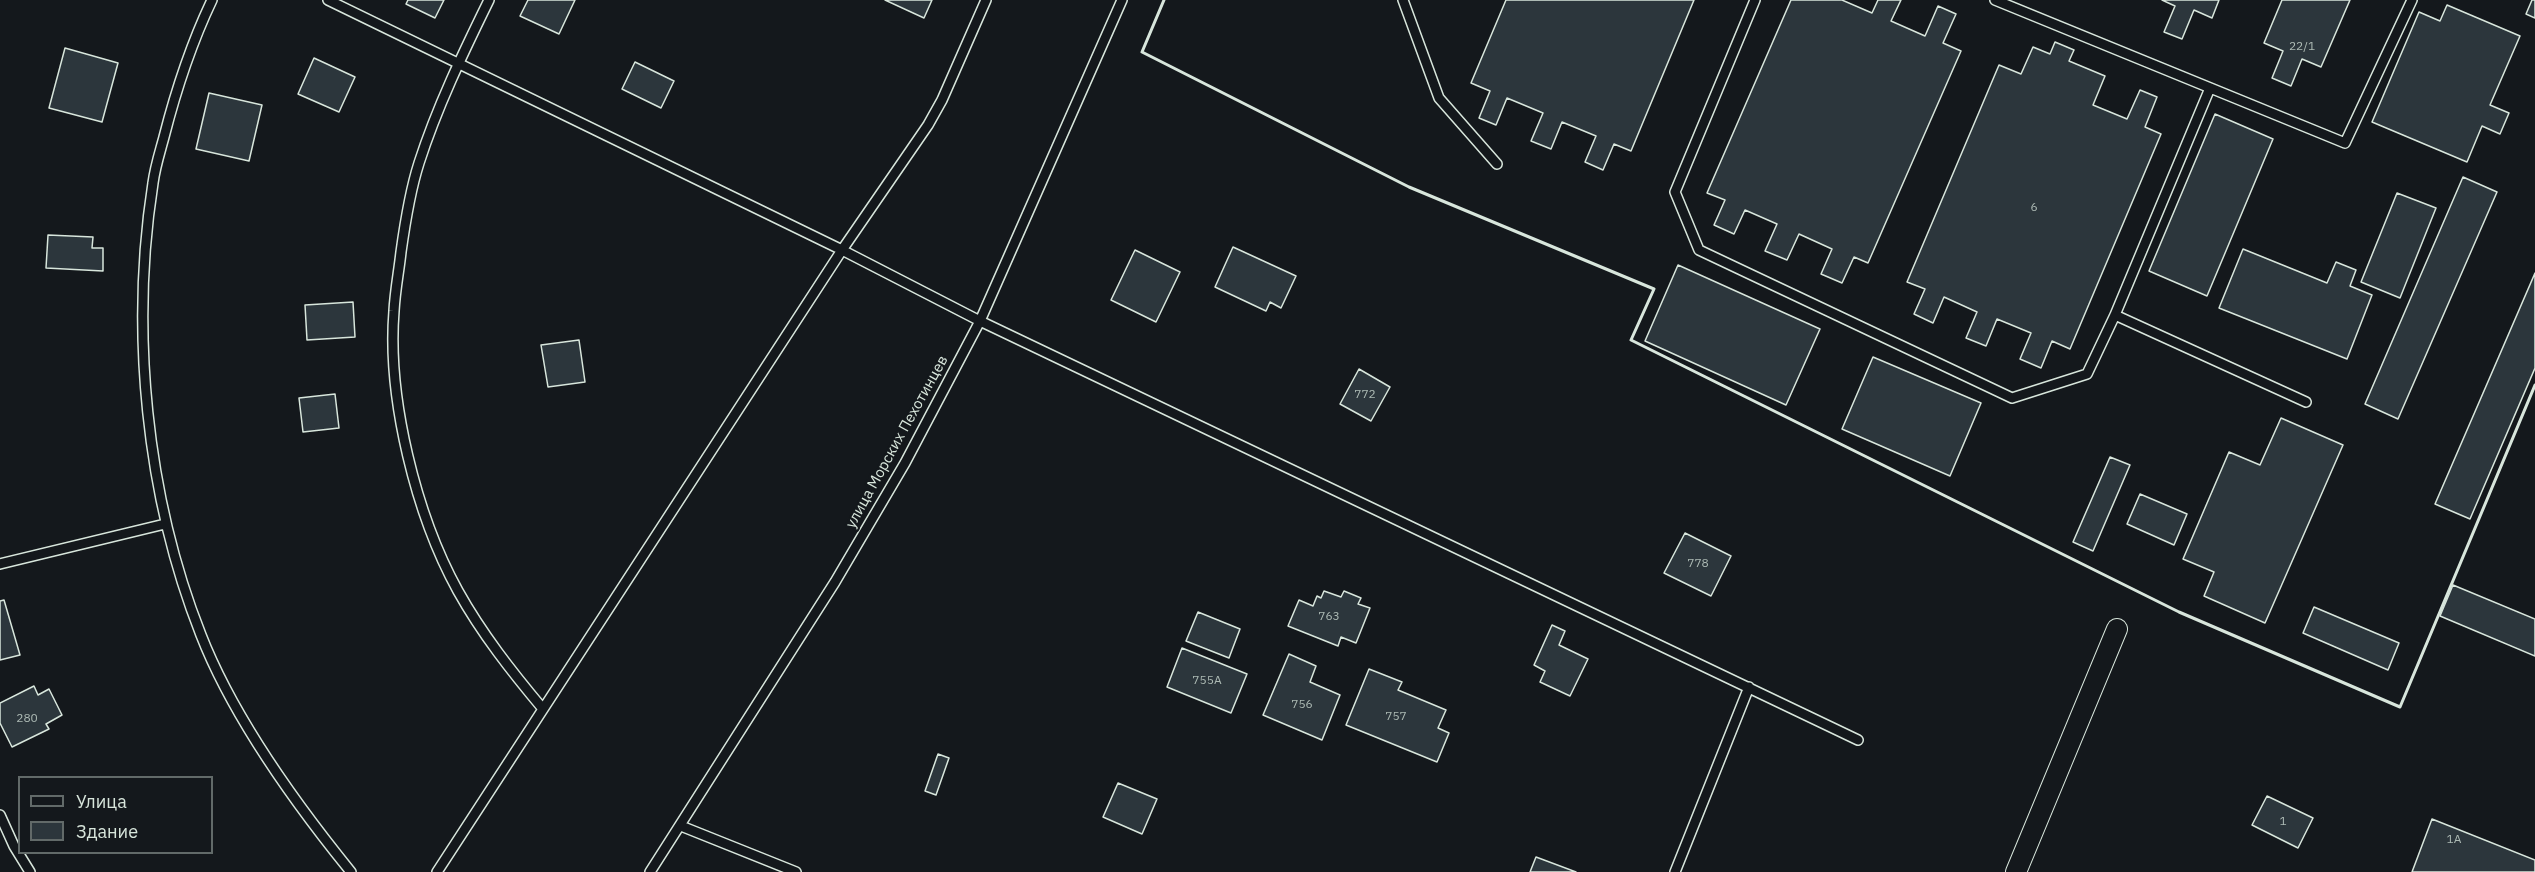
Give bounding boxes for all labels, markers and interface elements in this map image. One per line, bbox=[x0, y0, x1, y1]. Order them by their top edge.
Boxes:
house number: 22/1 bbox=[2289, 40, 2315, 54]
house number: 6 bbox=[2030, 201, 2038, 215]
street label: улица Морских Пехотинцев bbox=[842, 353, 952, 531]
house number: 772 bbox=[1354, 388, 1376, 402]
house number: 778 bbox=[1687, 557, 1709, 571]
house number: 763 bbox=[1318, 610, 1340, 624]
house number: 755А bbox=[1192, 674, 1222, 688]
house number: 756 bbox=[1291, 698, 1313, 712]
house number: 757 bbox=[1385, 710, 1407, 724]
house number: 280 bbox=[16, 712, 38, 726]
legend bbox=[18, 776, 213, 854]
text: Улица bbox=[76, 790, 127, 813]
house number: 1 bbox=[2279, 815, 2287, 829]
text: Здание bbox=[76, 820, 138, 843]
house number: 1А bbox=[2447, 833, 2461, 847]

